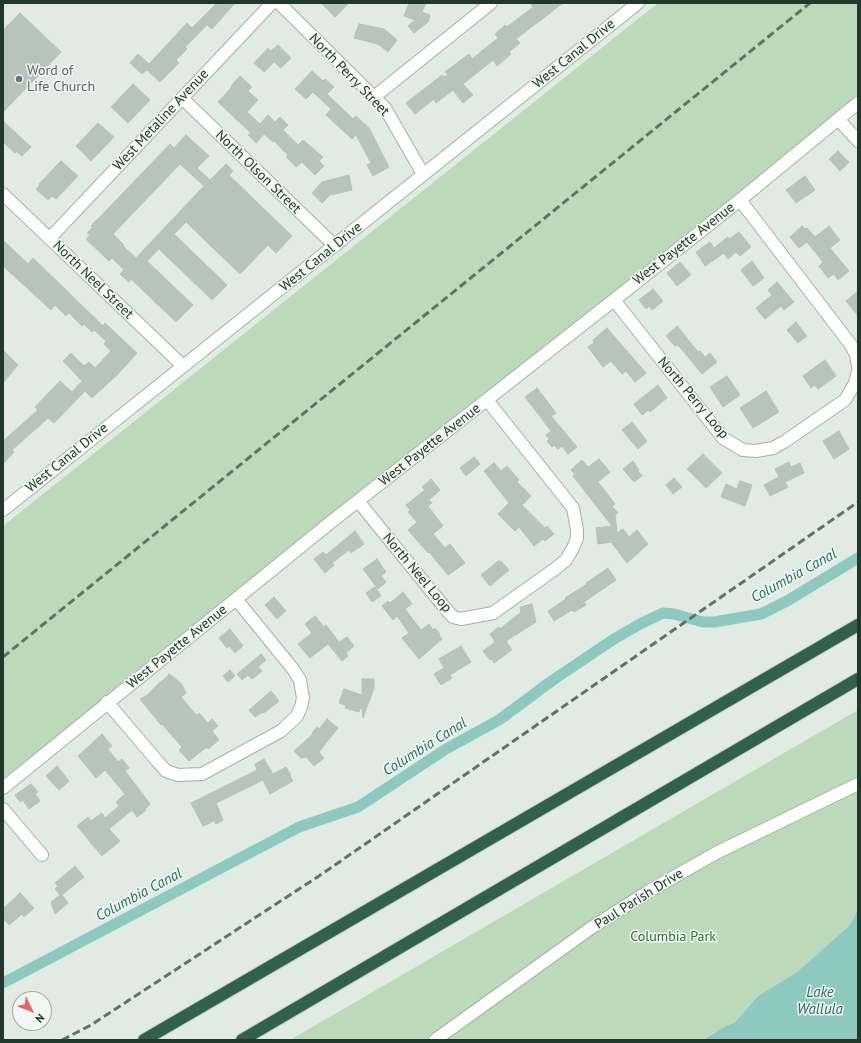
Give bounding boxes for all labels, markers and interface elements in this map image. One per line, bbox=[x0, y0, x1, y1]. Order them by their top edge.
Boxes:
street label: West Canal Drive bbox=[529, 16, 619, 92]
street label: North Perry Street bbox=[305, 30, 393, 120]
place label: Word of Life Church bbox=[27, 63, 95, 96]
street label: West Metaline Avenue bbox=[110, 66, 212, 174]
marker: Word of Life Church bbox=[14, 74, 24, 84]
street label: North Olson Street bbox=[212, 127, 304, 217]
street label: West Payette Avenue bbox=[630, 199, 738, 289]
street label: West Canal Drive bbox=[276, 219, 366, 295]
street label: North Neel Street bbox=[49, 237, 137, 323]
street label: North Perry Loop bbox=[654, 354, 732, 442]
street label: West Payette Avenue bbox=[376, 400, 484, 490]
street label: West Canal Drive bbox=[22, 420, 112, 496]
street label: North Neel Loop bbox=[379, 530, 455, 616]
water label: Columbia Canal bbox=[748, 545, 840, 607]
street label: West Payette Avenue bbox=[123, 601, 231, 693]
water label: Columbia Canal bbox=[380, 714, 470, 780]
water label: Columbia Canal bbox=[93, 865, 185, 925]
street label: Paul Parish Drive bbox=[592, 865, 686, 933]
park label: Columbia Park bbox=[630, 929, 716, 945]
water label: Lake Wallula bbox=[797, 984, 843, 1019]
north arrow bbox=[12, 991, 52, 1031]
text: N bbox=[32, 1011, 48, 1026]

